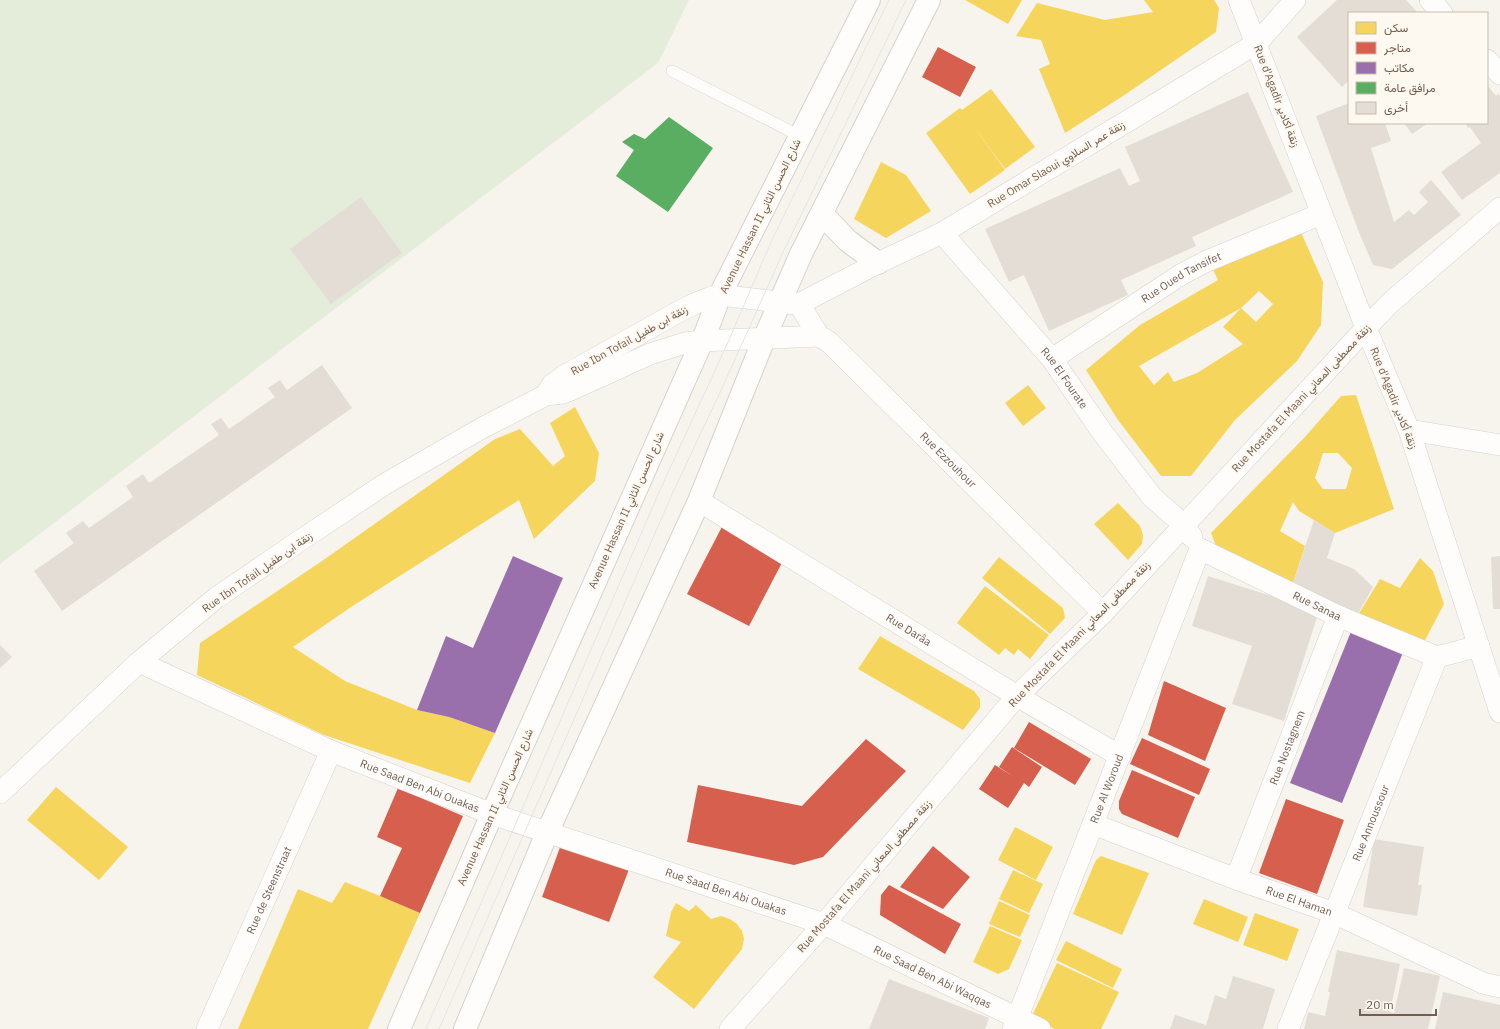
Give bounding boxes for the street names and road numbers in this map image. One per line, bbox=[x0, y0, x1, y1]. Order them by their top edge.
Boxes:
street label: Rue d'Agadir زنقة أكادير bbox=[1251, 43, 1303, 149]
street label: Rue Omar Slaoui زنقة عمر السلاوي bbox=[985, 117, 1129, 213]
street label: Avenue Hassan II شارع الحسن الثاني bbox=[716, 136, 807, 297]
street label: Rue Oued Tansifet bbox=[1138, 249, 1223, 306]
street label: Rue Ibn Tofail زنقة ابن طفيل bbox=[568, 302, 690, 378]
street label: Rue Mostafa El Maani زنقة مصطفى المعاني bbox=[1228, 321, 1376, 477]
street label: Rue El Fourate bbox=[1038, 344, 1091, 411]
street label: Rue d'Agadir زنقة أكادير bbox=[1367, 345, 1421, 451]
street label: Avenue Hassan II شارع الحسن الثاني bbox=[585, 429, 670, 592]
street label: Rue Ezzouhour bbox=[917, 429, 979, 491]
street label: Rue Ibn Tofail زنقة ابن طفيل bbox=[199, 528, 315, 615]
street label: Rue Mostafa El Maani زنقة مصطفى المعاني bbox=[1005, 558, 1155, 712]
street label: Rue Sanaa bbox=[1290, 588, 1344, 624]
street label: Rue Darâa bbox=[883, 610, 934, 649]
street label: Rue Nostagnem bbox=[1266, 708, 1308, 787]
street label: Avenue Hassan II شارع الحسن الثاني bbox=[454, 726, 539, 889]
street label: Rue Al Woroud bbox=[1087, 752, 1126, 825]
street label: Rue Saad Ben Abi Ouakas bbox=[358, 756, 481, 815]
street label: Rue Annoussour bbox=[1349, 783, 1392, 863]
street label: Rue Mostafa El Maani زنقة مصطفى المعاني bbox=[794, 797, 937, 957]
street label: Rue de Steenstraat bbox=[243, 844, 295, 936]
street label: Rue Saad Ben Abi Ouakas bbox=[664, 865, 788, 918]
street label: Rue El Haman bbox=[1264, 883, 1334, 919]
street label: Rue Saad Ben Abi Waqqas bbox=[871, 942, 994, 1011]

